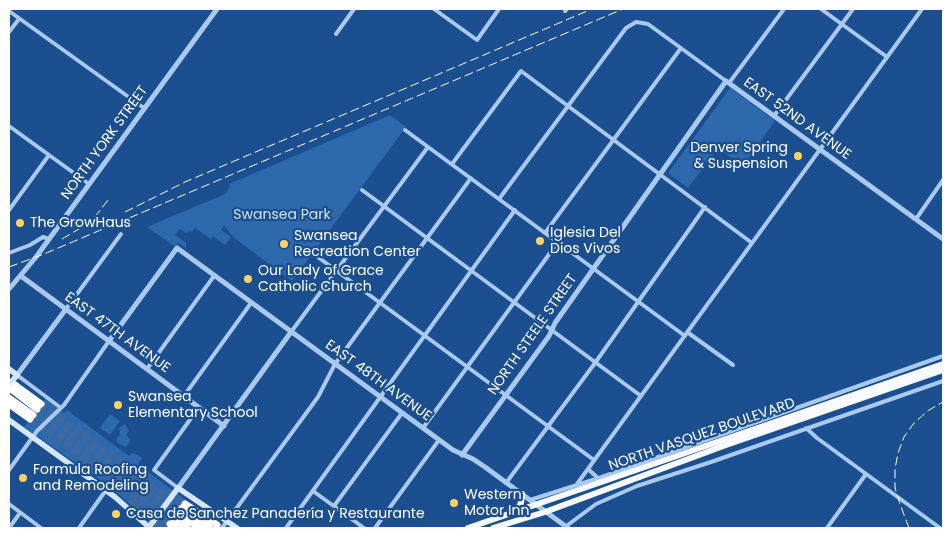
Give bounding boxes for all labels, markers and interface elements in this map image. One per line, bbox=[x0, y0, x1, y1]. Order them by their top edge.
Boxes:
street label: EAST 52ND AVENUE bbox=[740, 74, 854, 164]
street label: NORTH YORK STREET bbox=[58, 83, 152, 203]
place label: Denver Spring & Suspension bbox=[690, 140, 788, 172]
marker: Denver Spring & Suspension bbox=[792, 150, 804, 162]
park label: Swansea Park bbox=[233, 207, 331, 223]
place label: The GrowHaus bbox=[30, 215, 131, 231]
marker: The GrowHaus bbox=[14, 217, 26, 229]
place label: Iglesia Del Dios Vivos bbox=[550, 225, 621, 258]
place label: Swansea Recreation Center bbox=[294, 228, 421, 260]
marker: Iglesia Del Dios Vivos bbox=[534, 235, 546, 247]
marker: Swansea Recreation Center bbox=[278, 238, 290, 250]
place label: Our Lady of Grace Catholic Church bbox=[258, 263, 384, 296]
street label: NORTH STEELE STREET bbox=[485, 271, 581, 399]
marker: Our Lady of Grace Catholic Church bbox=[242, 273, 254, 285]
street label: EAST 47TH AVENUE bbox=[61, 289, 173, 377]
street label: EAST 48TH AVENUE bbox=[322, 337, 434, 425]
place label: Swansea Elementary School bbox=[128, 389, 258, 422]
street label: NORTH VASQUEZ BOULEVARD bbox=[607, 395, 797, 475]
marker: Swansea Elementary School bbox=[112, 399, 124, 411]
place label: Formula Roofing and Remodeling bbox=[33, 462, 149, 494]
marker: Formula Roofing and Remodeling bbox=[17, 472, 29, 484]
place label: Western Motor Inn bbox=[464, 487, 529, 520]
marker: Western Motor Inn bbox=[448, 497, 460, 509]
place label: Casa de Sanchez Panadería y Restaurante bbox=[126, 506, 425, 522]
marker: Casa de Sanchez Panadería y Restaurante bbox=[110, 508, 122, 520]

